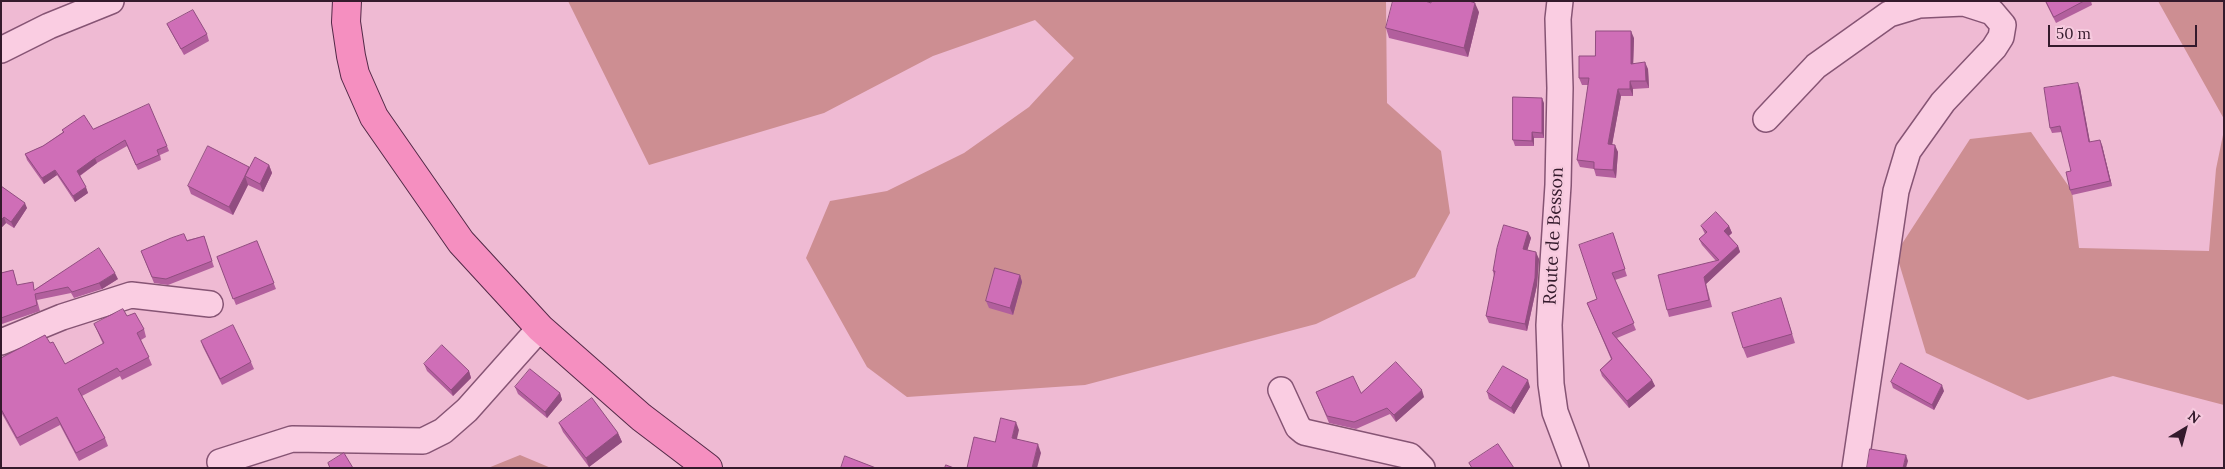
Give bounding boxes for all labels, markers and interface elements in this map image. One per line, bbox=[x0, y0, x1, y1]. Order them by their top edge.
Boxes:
scale bar bbox=[2050, 15, 2199, 47]
text: 50 m bbox=[2056, 24, 2091, 43]
street label: Route de Besson bbox=[1540, 166, 1568, 306]
north arrow bbox=[2160, 404, 2210, 454]
text: N bbox=[2184, 407, 2204, 427]

